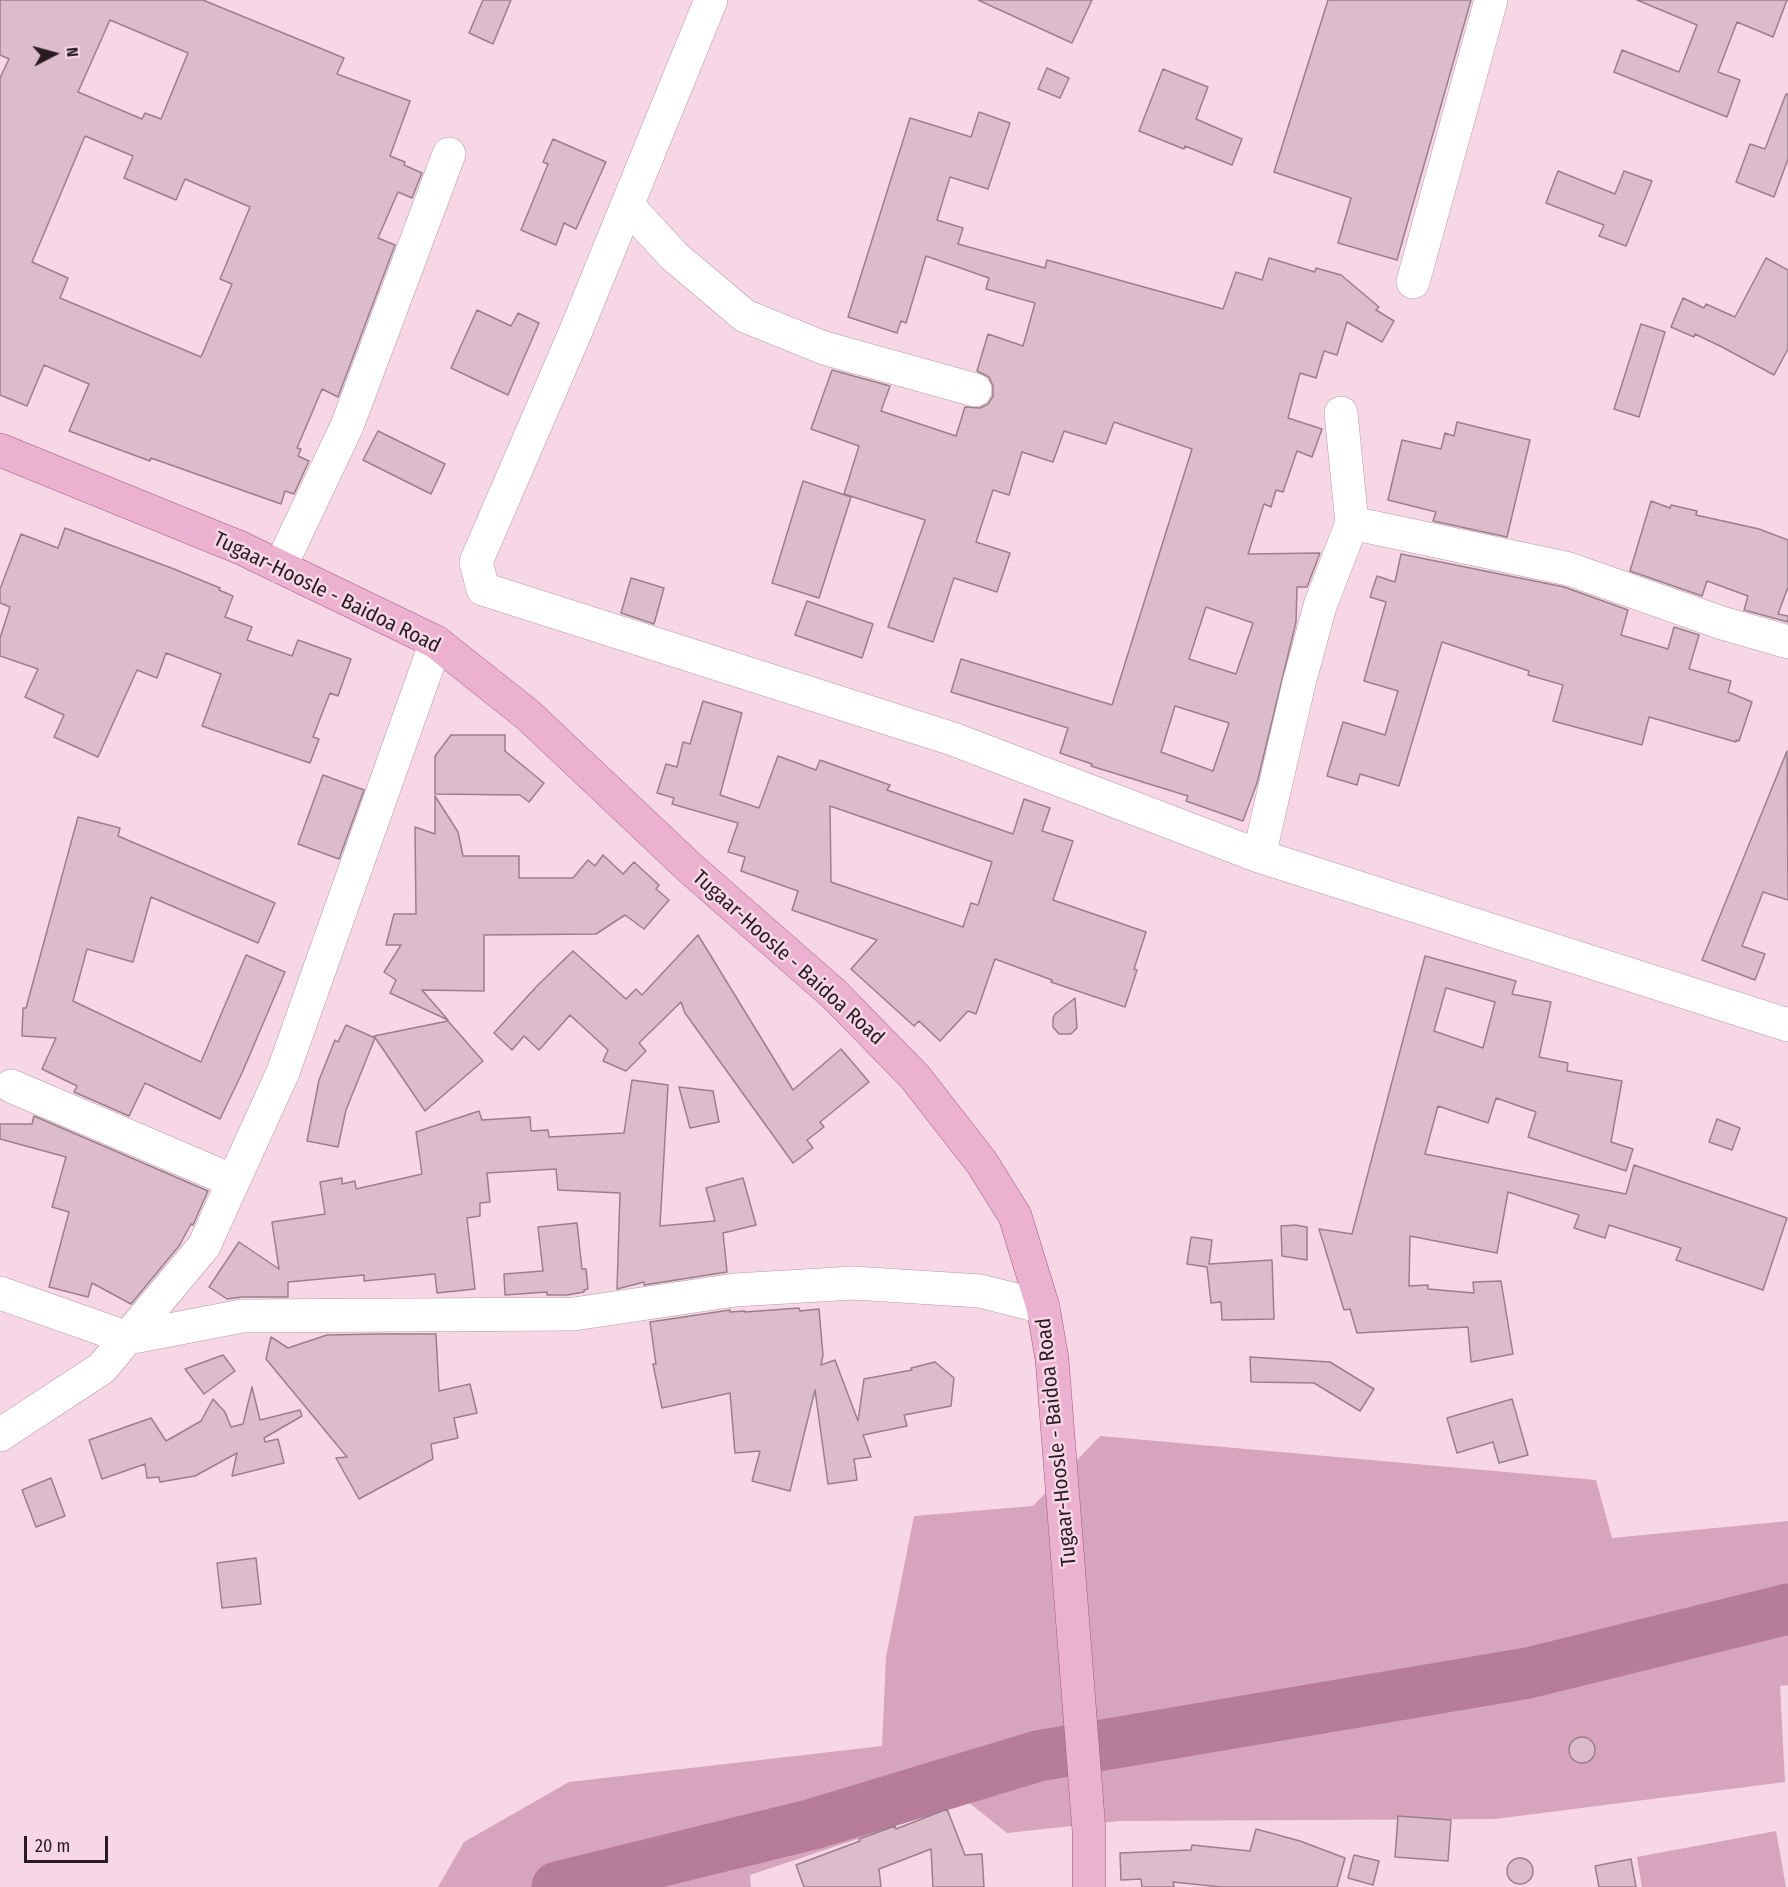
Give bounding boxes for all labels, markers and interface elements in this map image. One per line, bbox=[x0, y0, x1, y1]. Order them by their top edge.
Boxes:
north arrow bbox=[24, 24, 84, 84]
text: N bbox=[62, 46, 82, 58]
street label: Tugaar-Hoosle - Baidoa Road bbox=[209, 527, 445, 659]
street label: Tugaar-Hoosle - Baidoa Road bbox=[687, 865, 889, 1051]
street label: Tugaar-Hoosle - Baidoa Road bbox=[1031, 1317, 1083, 1567]
scale bar bbox=[27, 1824, 111, 1862]
text: 20 m bbox=[35, 1835, 70, 1857]

